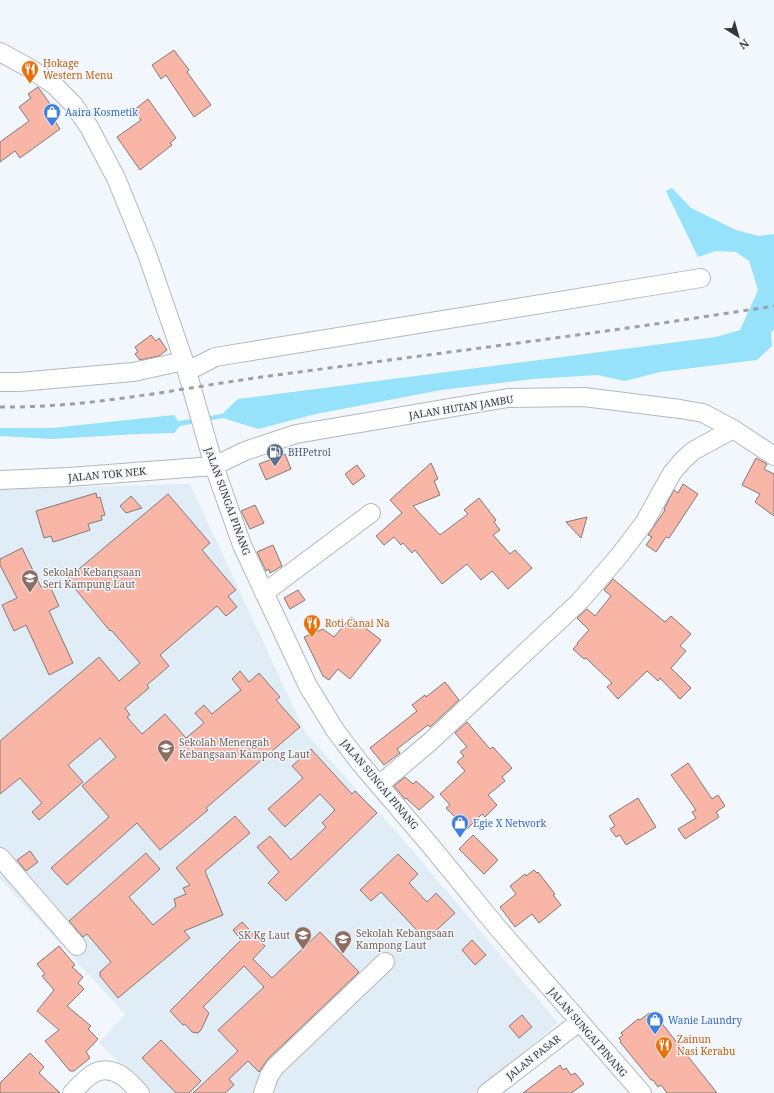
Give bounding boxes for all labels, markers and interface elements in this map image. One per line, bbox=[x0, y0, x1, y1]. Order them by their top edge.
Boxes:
north arrow bbox=[718, 16, 758, 56]
text: N bbox=[736, 36, 752, 53]
place label: Hokage Western Menu bbox=[43, 56, 114, 82]
restaurant icon: Hokage Western Menu bbox=[20, 59, 40, 84]
shop icon: Aaira Kosmetik bbox=[42, 102, 62, 127]
place label: Aaira Kosmetik bbox=[65, 105, 138, 119]
street label: JALAN HUTAN JAMBU bbox=[407, 392, 515, 422]
fuel station icon: BHPetrol bbox=[265, 442, 285, 467]
street label: JALAN SUNGAI PINANG bbox=[202, 444, 254, 557]
place label: BHPetrol bbox=[288, 445, 331, 459]
street label: JALAN TOK NEK bbox=[67, 464, 147, 484]
place label: Sekolah Kebangsaan Seri Kampung Laut bbox=[43, 565, 141, 591]
school or university icon: Sekolah Kebangsaan Seri Kampung Laut bbox=[20, 568, 40, 593]
restaurant icon: Roti Canai Na bbox=[302, 613, 322, 638]
place label: Roti Canai Na bbox=[325, 616, 390, 630]
place label: Sekolah Menengah Kebangsaan Kampong Laut bbox=[179, 735, 310, 761]
street label: JALAN SUNGAI PINANG bbox=[337, 735, 422, 832]
school or university icon: Sekolah Menengah Kebangsaan Kampong Laut bbox=[156, 738, 176, 763]
shop icon: Egie X Network bbox=[450, 813, 470, 838]
place label: Egie X Network bbox=[473, 816, 547, 830]
school or university icon: SK Kg Laut bbox=[293, 925, 313, 950]
place label: Sekolah Kebangsaan Kampong Laut bbox=[356, 926, 454, 952]
place label: SK Kg Laut bbox=[238, 928, 290, 942]
school or university icon: Sekolah Kebangsaan Kampong Laut bbox=[333, 929, 353, 954]
street label: JALAN SUNGAI PINANG bbox=[545, 984, 631, 1080]
shop icon: Wanie Laundry bbox=[645, 1010, 665, 1035]
place label: Wanie Laundry bbox=[668, 1013, 743, 1027]
street label: JALAN PASAR bbox=[502, 1031, 563, 1083]
place label: Zainun Nasi Kerabu bbox=[677, 1032, 736, 1058]
restaurant icon: Zainun Nasi Kerabu bbox=[654, 1035, 674, 1060]

